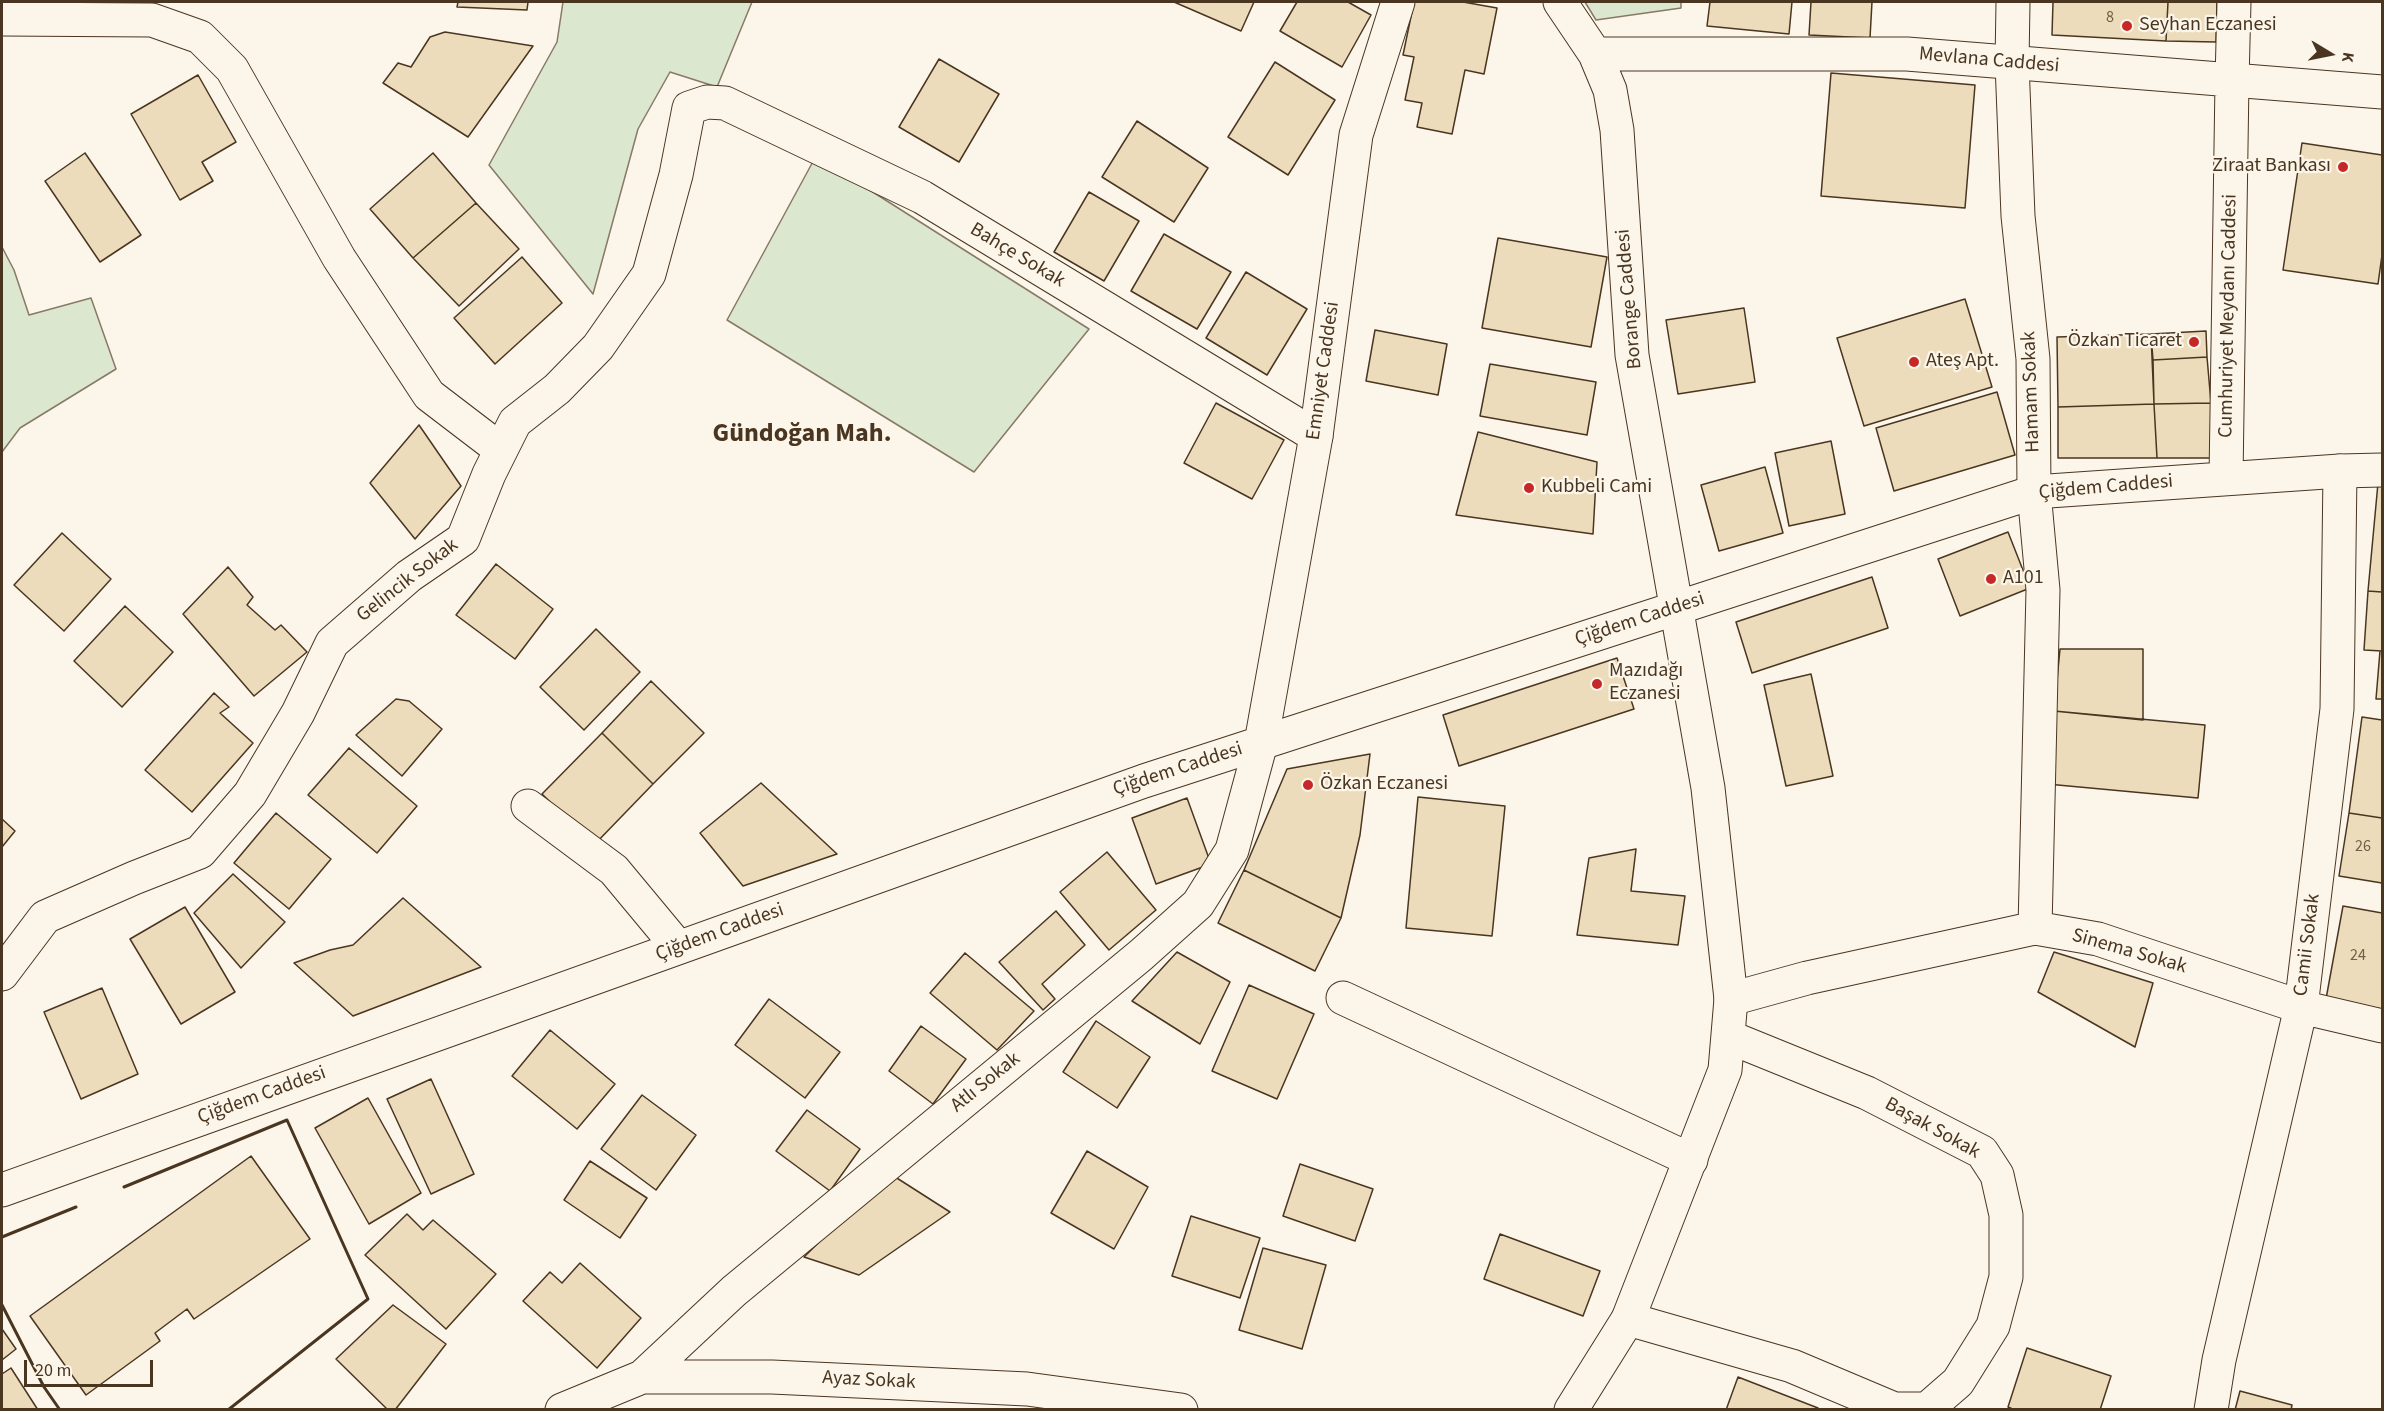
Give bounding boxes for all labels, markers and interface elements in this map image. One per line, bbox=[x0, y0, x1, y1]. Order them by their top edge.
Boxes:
house number: 8 bbox=[2106, 8, 2114, 28]
place label: Seyhan Eczanesi bbox=[2139, 14, 2277, 38]
marker: Seyhan Eczanesi bbox=[2120, 19, 2134, 33]
north arrow bbox=[2300, 24, 2360, 84]
street label: Mevlana Caddesi bbox=[1918, 43, 2060, 79]
text: K bbox=[2336, 50, 2359, 64]
place label: Ziraat Bankası bbox=[2212, 155, 2331, 179]
marker: Ziraat Bankası bbox=[2336, 160, 2350, 174]
street label: Cumhuriyet Meydanı Caddesi bbox=[2215, 194, 2243, 438]
street label: Bahçe Sokak bbox=[965, 218, 1069, 294]
street label: Borange Caddesi bbox=[1612, 228, 1648, 370]
street label: Emniyet Caddesi bbox=[1302, 300, 1346, 442]
place label: Özkan Ticaret bbox=[2068, 330, 2182, 354]
street label: Hamam Sokak bbox=[2018, 331, 2046, 453]
marker: Özkan Ticaret bbox=[2187, 335, 2201, 349]
place label: Ateş Apt. bbox=[1926, 350, 1999, 374]
marker: Ateş Apt. bbox=[1907, 355, 1921, 369]
district label: Gündoğan Mah. bbox=[713, 419, 891, 451]
street label: Çiğdem Caddesi bbox=[2038, 470, 2174, 506]
place label: Kubbeli Cami bbox=[1541, 476, 1652, 500]
marker: Kubbeli Cami bbox=[1522, 481, 1536, 495]
street label: Gelincik Sokak bbox=[352, 534, 464, 628]
place label: A101 bbox=[2003, 567, 2044, 591]
marker: A101 bbox=[1984, 572, 1998, 586]
street label: Çiğdem Caddesi bbox=[1572, 588, 1708, 652]
place label: Mazıdağı Eczanesi bbox=[1609, 660, 1683, 707]
marker: Mazıdağı Eczanesi bbox=[1590, 677, 1604, 691]
street label: Çiğdem Caddesi bbox=[1110, 738, 1246, 802]
place label: Özkan Eczanesi bbox=[1320, 773, 1448, 797]
marker: Özkan Eczanesi bbox=[1301, 778, 1315, 792]
house number: 26 bbox=[2355, 837, 2371, 857]
street label: Camii Sokak bbox=[2290, 892, 2326, 998]
street label: Çiğdem Caddesi bbox=[653, 899, 787, 967]
street label: Sinema Sokak bbox=[2069, 924, 2189, 980]
house number: 24 bbox=[2350, 946, 2366, 966]
street label: Atlı Sokak bbox=[946, 1048, 1026, 1118]
street label: Çiğdem Caddesi bbox=[195, 1062, 329, 1130]
street label: Başak Sokak bbox=[1880, 1093, 1984, 1165]
scale bar bbox=[27, 1348, 156, 1386]
text: 20 m bbox=[35, 1358, 71, 1383]
street label: Ayaz Sokak bbox=[822, 1367, 916, 1395]

